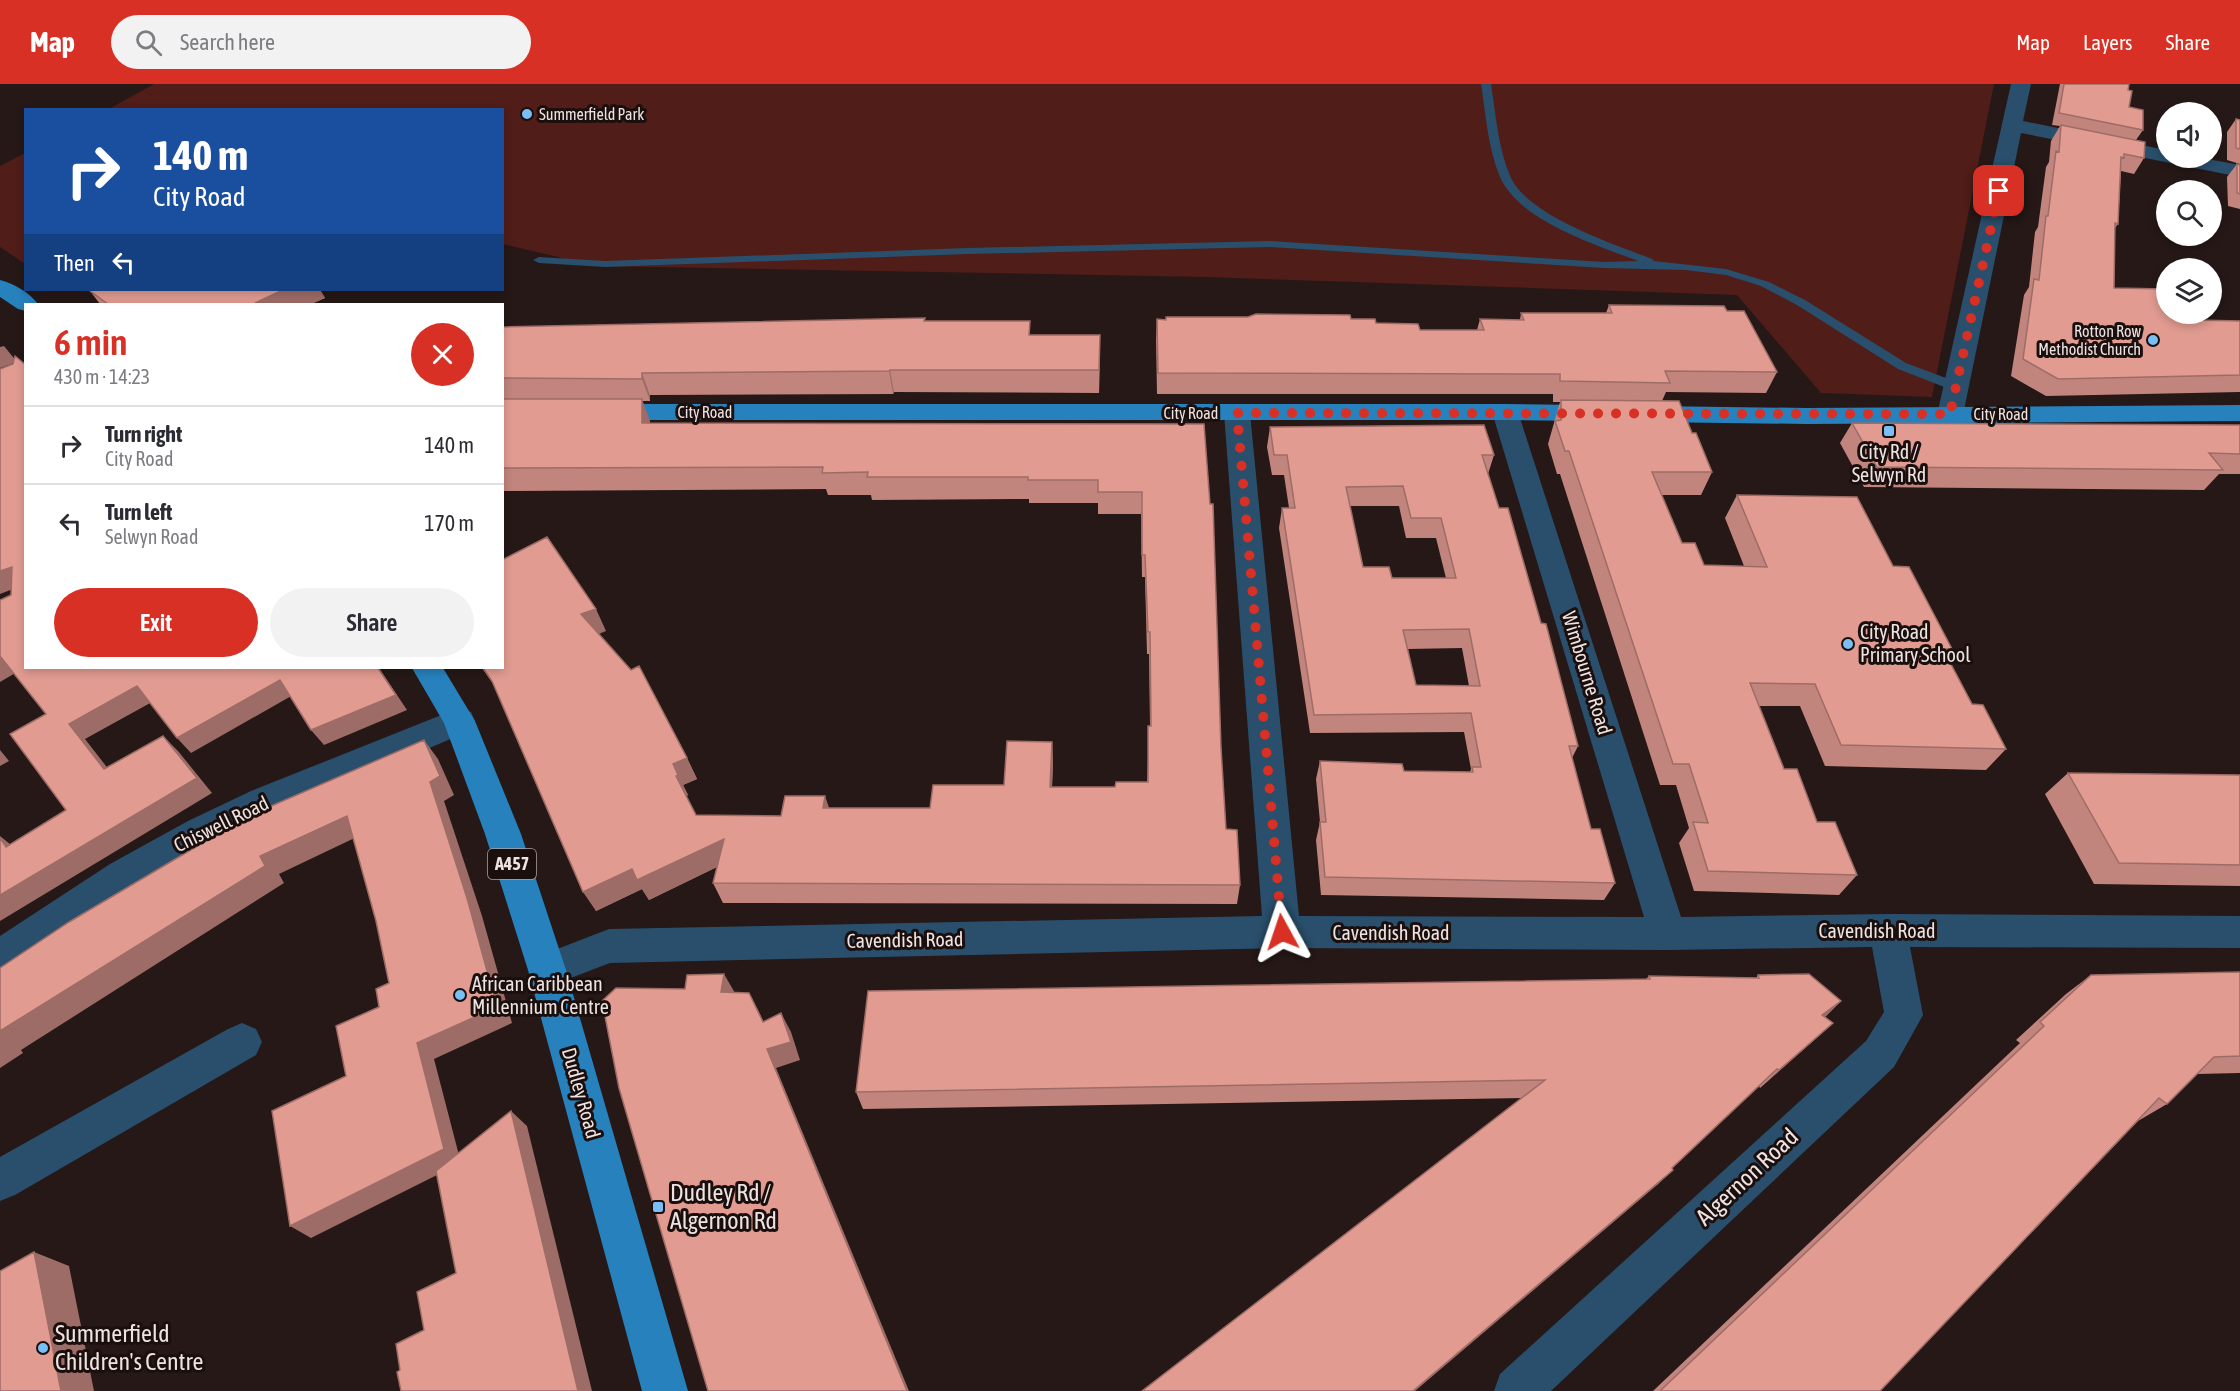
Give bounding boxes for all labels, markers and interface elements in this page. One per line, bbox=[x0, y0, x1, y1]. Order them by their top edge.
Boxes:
search box bbox=[111, 15, 531, 69]
text: Map bbox=[30, 26, 75, 58]
icon: search bbox=[132, 26, 165, 59]
text: Search here bbox=[180, 29, 275, 55]
text: Map bbox=[2016, 30, 2050, 54]
text: Layers bbox=[2083, 30, 2133, 54]
text: Share bbox=[2166, 30, 2210, 54]
map controls bbox=[2156, 102, 2222, 324]
button: sound bbox=[2156, 102, 2222, 168]
place label: Summerfield Park bbox=[539, 105, 644, 123]
marker: Summerfield Park bbox=[520, 107, 534, 121]
text: 140 m bbox=[153, 131, 248, 179]
icon: right bbox=[54, 132, 132, 210]
pin bbox=[1973, 165, 2024, 216]
icon: arrive bbox=[1982, 174, 2015, 207]
button: search bbox=[2156, 180, 2222, 246]
text: City Road bbox=[153, 181, 246, 212]
icon: left bbox=[107, 246, 140, 279]
text: Then bbox=[54, 250, 95, 276]
button: layers bbox=[2156, 258, 2222, 324]
text: 6 min bbox=[54, 321, 128, 363]
place label: Rotton Row Methodist Church bbox=[2038, 322, 2141, 358]
button: close bbox=[411, 323, 474, 386]
marker: Rotton Row Methodist Church bbox=[2146, 333, 2160, 347]
text: 430 m · 14:23 bbox=[54, 365, 150, 388]
street label: City Road bbox=[678, 403, 732, 422]
street label: City Road bbox=[1164, 404, 1218, 423]
street label: City Road bbox=[1974, 405, 2028, 424]
text: Turn right bbox=[105, 421, 182, 447]
marker: City Rd / Selwyn Rd bbox=[1882, 424, 1896, 438]
icon: right bbox=[54, 429, 87, 462]
text: 140 m bbox=[424, 432, 474, 458]
place label: City Rd / Selwyn Rd bbox=[1852, 440, 1926, 486]
text: City Road bbox=[105, 447, 174, 470]
text: Turn left bbox=[105, 499, 172, 525]
icon: left bbox=[54, 507, 87, 540]
text: 170 m bbox=[424, 510, 474, 536]
text: Selwyn Road bbox=[105, 525, 198, 548]
button: Exit bbox=[54, 588, 258, 657]
button: Share bbox=[270, 588, 474, 657]
street label: Wimbourne Road bbox=[1558, 608, 1617, 737]
place label: City Road Primary School bbox=[1860, 620, 1971, 666]
marker: City Road Primary School bbox=[1841, 637, 1855, 651]
street label: Chiswell Road bbox=[170, 791, 272, 856]
road number: A457 bbox=[488, 849, 536, 879]
position arrow bbox=[1250, 900, 1314, 964]
street label: Cavendish Road bbox=[1819, 919, 1935, 942]
street label: Cavendish Road bbox=[1333, 921, 1449, 944]
street label: Cavendish Road bbox=[846, 927, 964, 952]
place label: African Caribbean Millennium Centre bbox=[472, 972, 609, 1018]
marker: African Caribbean Millennium Centre bbox=[453, 988, 467, 1002]
street label: Dudley Road bbox=[558, 1045, 605, 1141]
street label: Algernon Road bbox=[1690, 1123, 1803, 1231]
place label: Dudley Rd / Algernon Rd bbox=[670, 1179, 777, 1234]
marker: Dudley Rd / Algernon Rd bbox=[651, 1200, 665, 1214]
place label: Summerfield Children's Centre bbox=[55, 1320, 204, 1375]
marker: Summerfield Children's Centre bbox=[36, 1341, 50, 1355]

